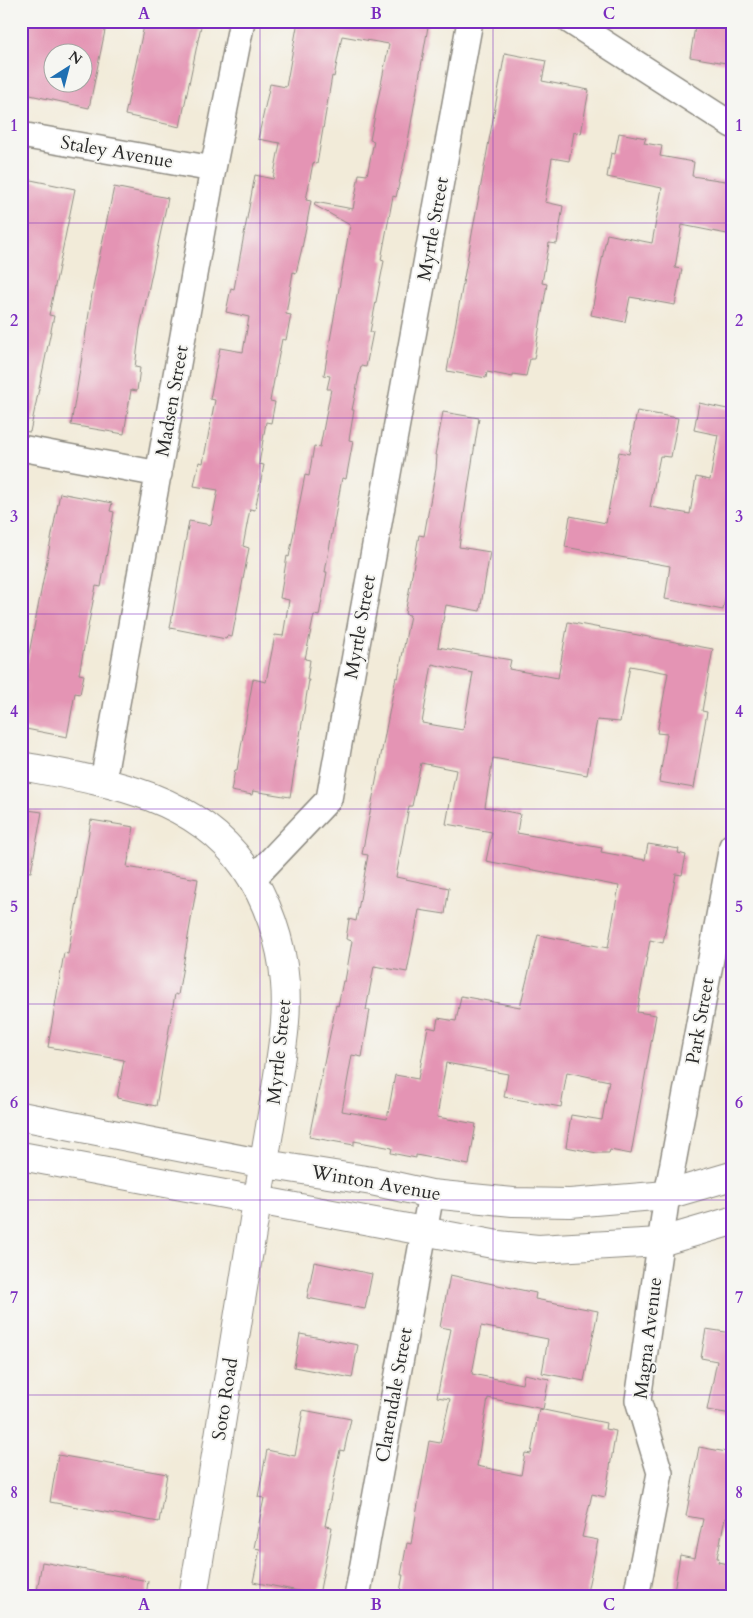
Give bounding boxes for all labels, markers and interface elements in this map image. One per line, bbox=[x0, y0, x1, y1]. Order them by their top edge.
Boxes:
text: A bbox=[138, 3, 150, 25]
text: B bbox=[370, 3, 382, 25]
text: C bbox=[603, 3, 615, 25]
north arrow bbox=[42, 42, 92, 92]
text: N bbox=[65, 47, 86, 69]
text: 1 bbox=[10, 115, 18, 137]
text: 1 bbox=[735, 115, 743, 137]
street label: Staley Avenue bbox=[59, 129, 175, 175]
street label: Myrtle Street bbox=[411, 175, 455, 283]
text: 2 bbox=[10, 310, 18, 332]
text: 2 bbox=[735, 310, 743, 332]
street label: Madsen Street bbox=[149, 343, 195, 459]
text: 3 bbox=[10, 506, 18, 528]
text: 3 bbox=[735, 506, 743, 528]
street label: Myrtle Street bbox=[338, 573, 382, 681]
text: 4 bbox=[10, 701, 18, 723]
text: 4 bbox=[735, 701, 743, 723]
text: 5 bbox=[10, 896, 18, 918]
text: 5 bbox=[735, 896, 743, 918]
street label: Park Street bbox=[680, 976, 720, 1066]
street label: Myrtle Street bbox=[261, 998, 297, 1106]
text: 6 bbox=[10, 1092, 18, 1114]
text: 6 bbox=[735, 1092, 743, 1114]
street label: Winton Avenue bbox=[308, 1159, 443, 1207]
street label: Magna Avenue bbox=[628, 1276, 668, 1400]
text: 7 bbox=[10, 1287, 18, 1309]
text: 7 bbox=[735, 1287, 743, 1309]
street label: Clarendale Street bbox=[369, 1326, 419, 1464]
street label: Soto Road bbox=[206, 1356, 244, 1442]
text: 8 bbox=[10, 1482, 18, 1504]
text: 8 bbox=[735, 1482, 743, 1504]
text: A bbox=[138, 1594, 150, 1616]
text: B bbox=[370, 1594, 382, 1616]
text: C bbox=[603, 1594, 615, 1616]

